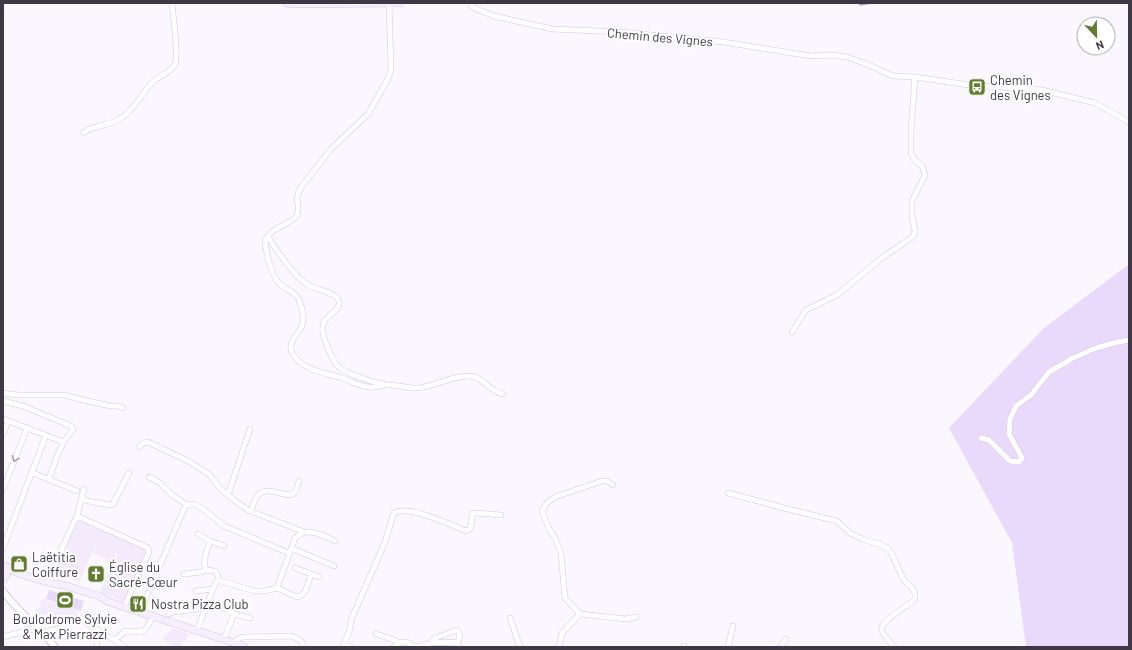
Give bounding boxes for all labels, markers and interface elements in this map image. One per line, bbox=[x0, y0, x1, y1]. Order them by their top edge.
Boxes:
north arrow bbox=[1076, 16, 1116, 56]
street label: Chemin des Vignes bbox=[606, 24, 714, 50]
text: N bbox=[1094, 38, 1106, 53]
place label: Chemin des Vignes bbox=[990, 72, 1051, 103]
bus stop icon: Chemin des Vignes bbox=[967, 77, 987, 97]
one-way arrow bbox=[11, 455, 19, 462]
place label: Laëtitia Coiffure bbox=[32, 549, 78, 580]
shop icon: Laëtitia Coiffure bbox=[9, 554, 29, 574]
place label: Église du Sacré-Cœur bbox=[109, 559, 178, 590]
church icon: Église du Sacré-Cœur bbox=[86, 564, 106, 584]
sports icon: Boulodrome Sylvie & Max Pierrazzi bbox=[55, 590, 75, 610]
restaurant icon: Nostra Pizza Club bbox=[128, 594, 148, 614]
place label: Nostra Pizza Club bbox=[151, 596, 249, 612]
place label: Boulodrome Sylvie & Max Pierrazzi bbox=[13, 611, 117, 642]

